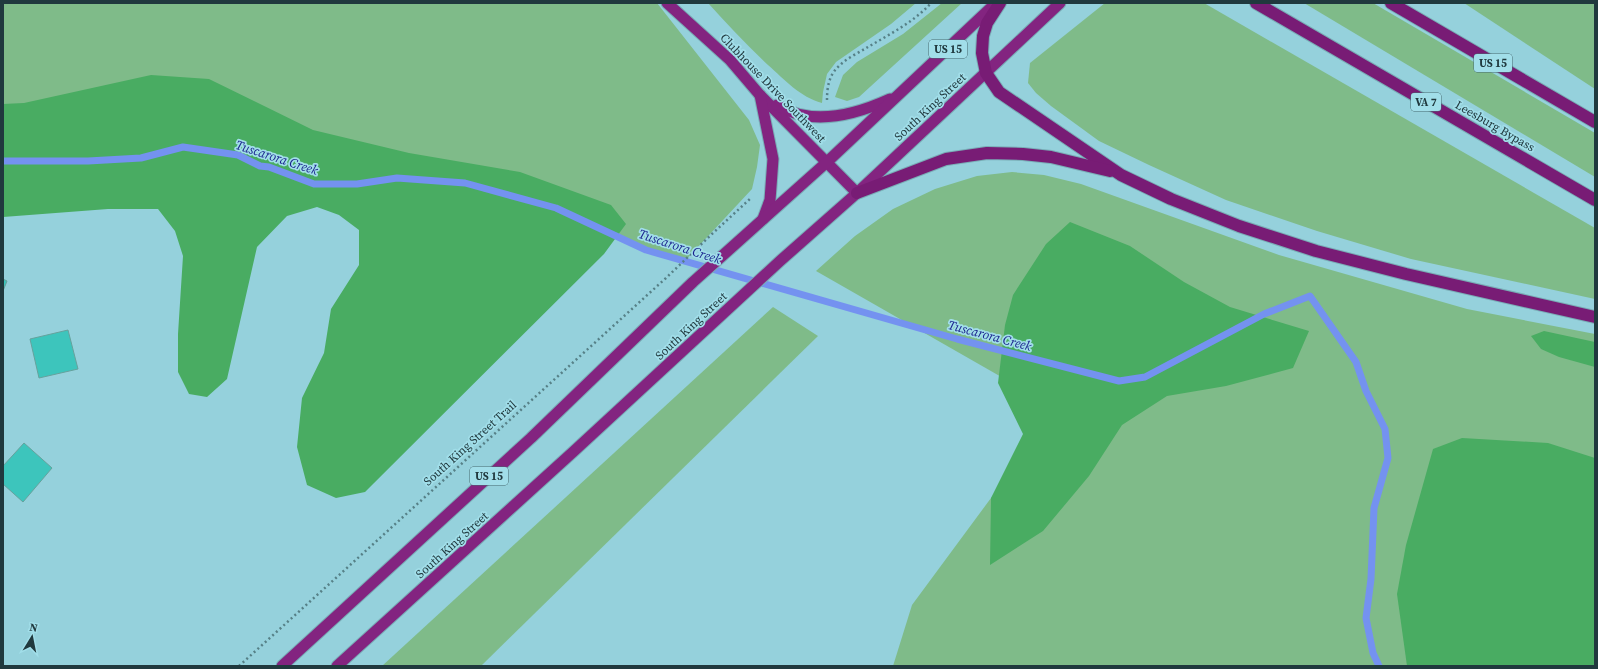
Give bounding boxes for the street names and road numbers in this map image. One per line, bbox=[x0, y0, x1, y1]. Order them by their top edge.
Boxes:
street label: Clubhouse Drive Southwest bbox=[717, 30, 829, 146]
road number: US 15 bbox=[929, 40, 967, 58]
road number: US 15 bbox=[1474, 54, 1512, 72]
street label: South King Street bbox=[891, 70, 969, 144]
road number: VA 7 bbox=[1411, 93, 1441, 111]
street label: Leesburg Bypass bbox=[1452, 97, 1538, 155]
street label: South King Street bbox=[652, 289, 730, 363]
street label: South King Street Trail bbox=[420, 397, 520, 489]
road number: US 15 bbox=[470, 467, 508, 485]
street label: South King Street bbox=[412, 508, 492, 582]

